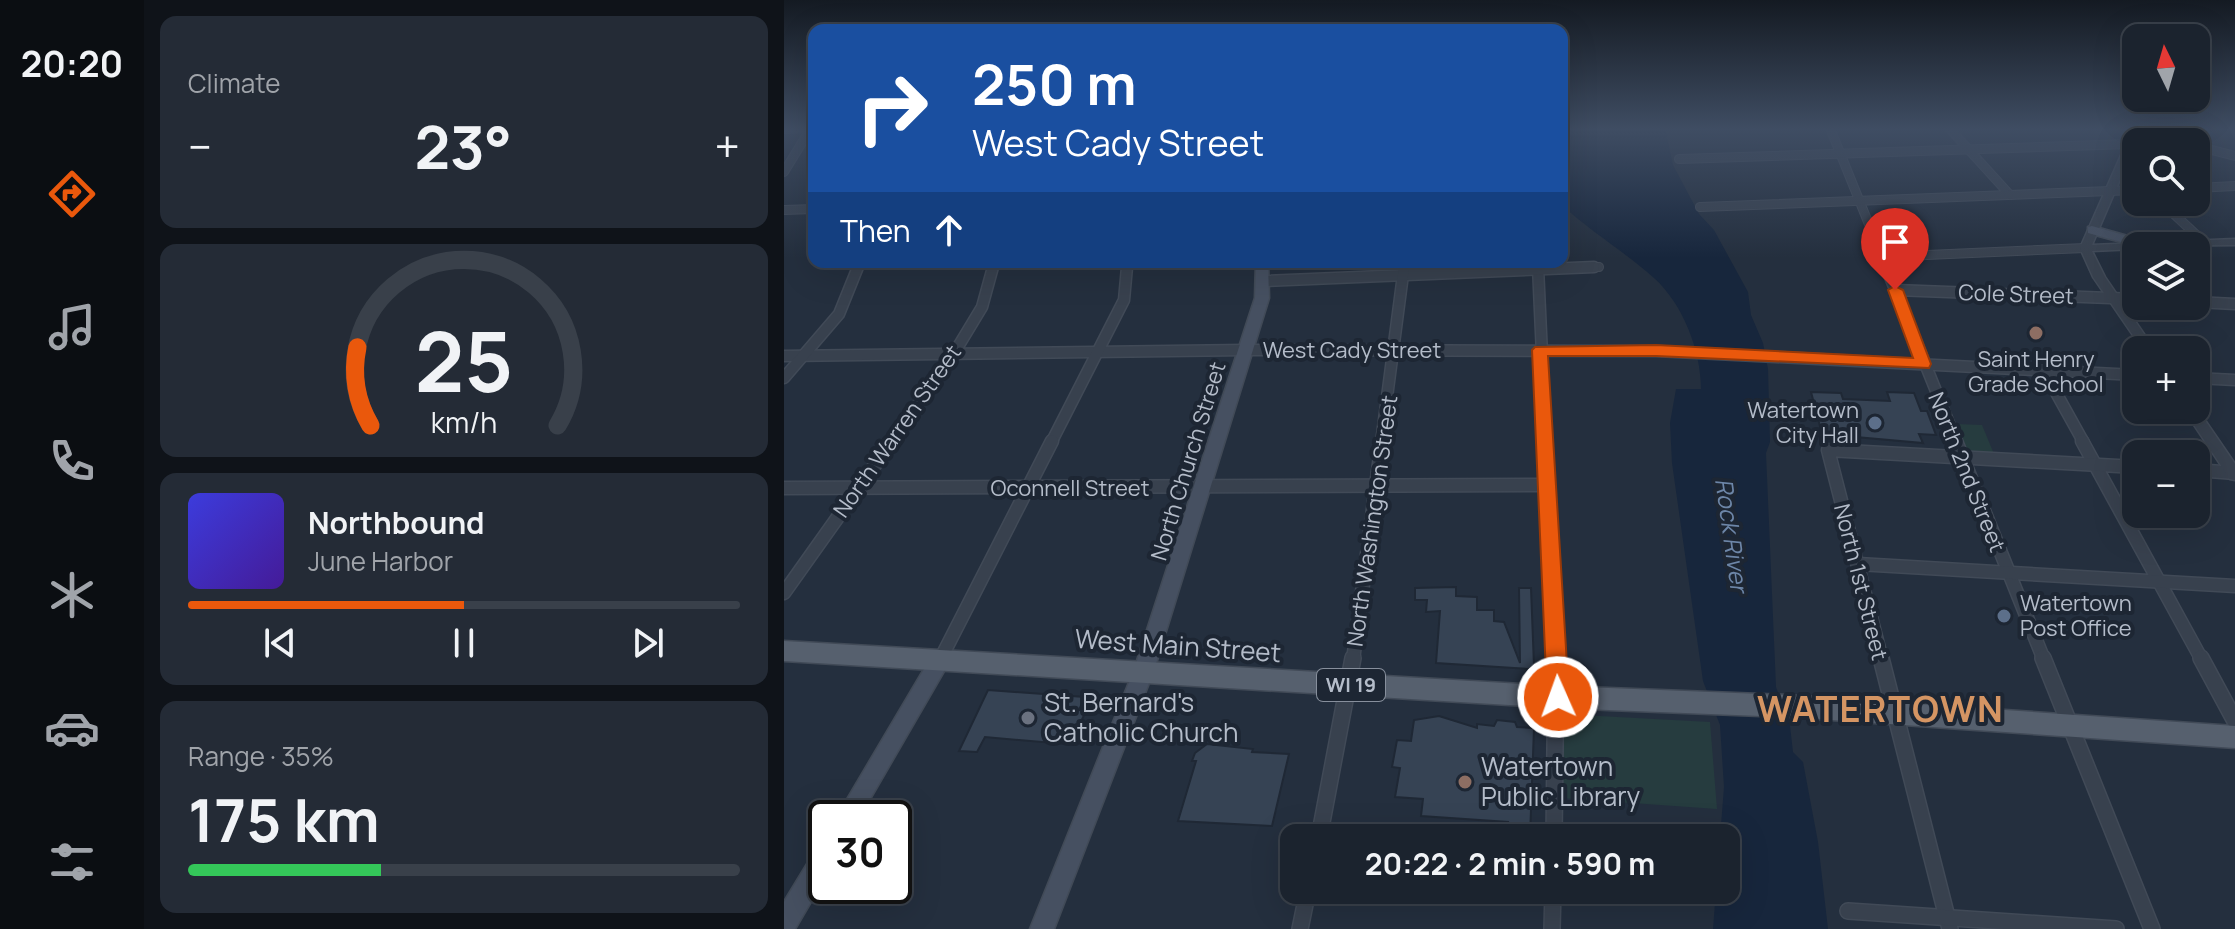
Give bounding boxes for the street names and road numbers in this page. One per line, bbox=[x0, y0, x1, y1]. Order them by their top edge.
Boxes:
street label: Cole Street bbox=[1958, 277, 2075, 311]
street label: West Cady Street bbox=[1263, 335, 1441, 365]
street label: North Warren Street bbox=[826, 339, 968, 523]
street label: North Church Street bbox=[1144, 358, 1233, 564]
street label: North 2nd Street bbox=[1921, 388, 2013, 557]
street label: North Washington Street bbox=[1340, 393, 1405, 649]
street label: Oconnell Street bbox=[991, 473, 1150, 503]
street label: North 1st Street bbox=[1827, 501, 1895, 664]
street label: West Main Street bbox=[1074, 620, 1282, 670]
road number: WI 19 bbox=[1317, 669, 1385, 701]

